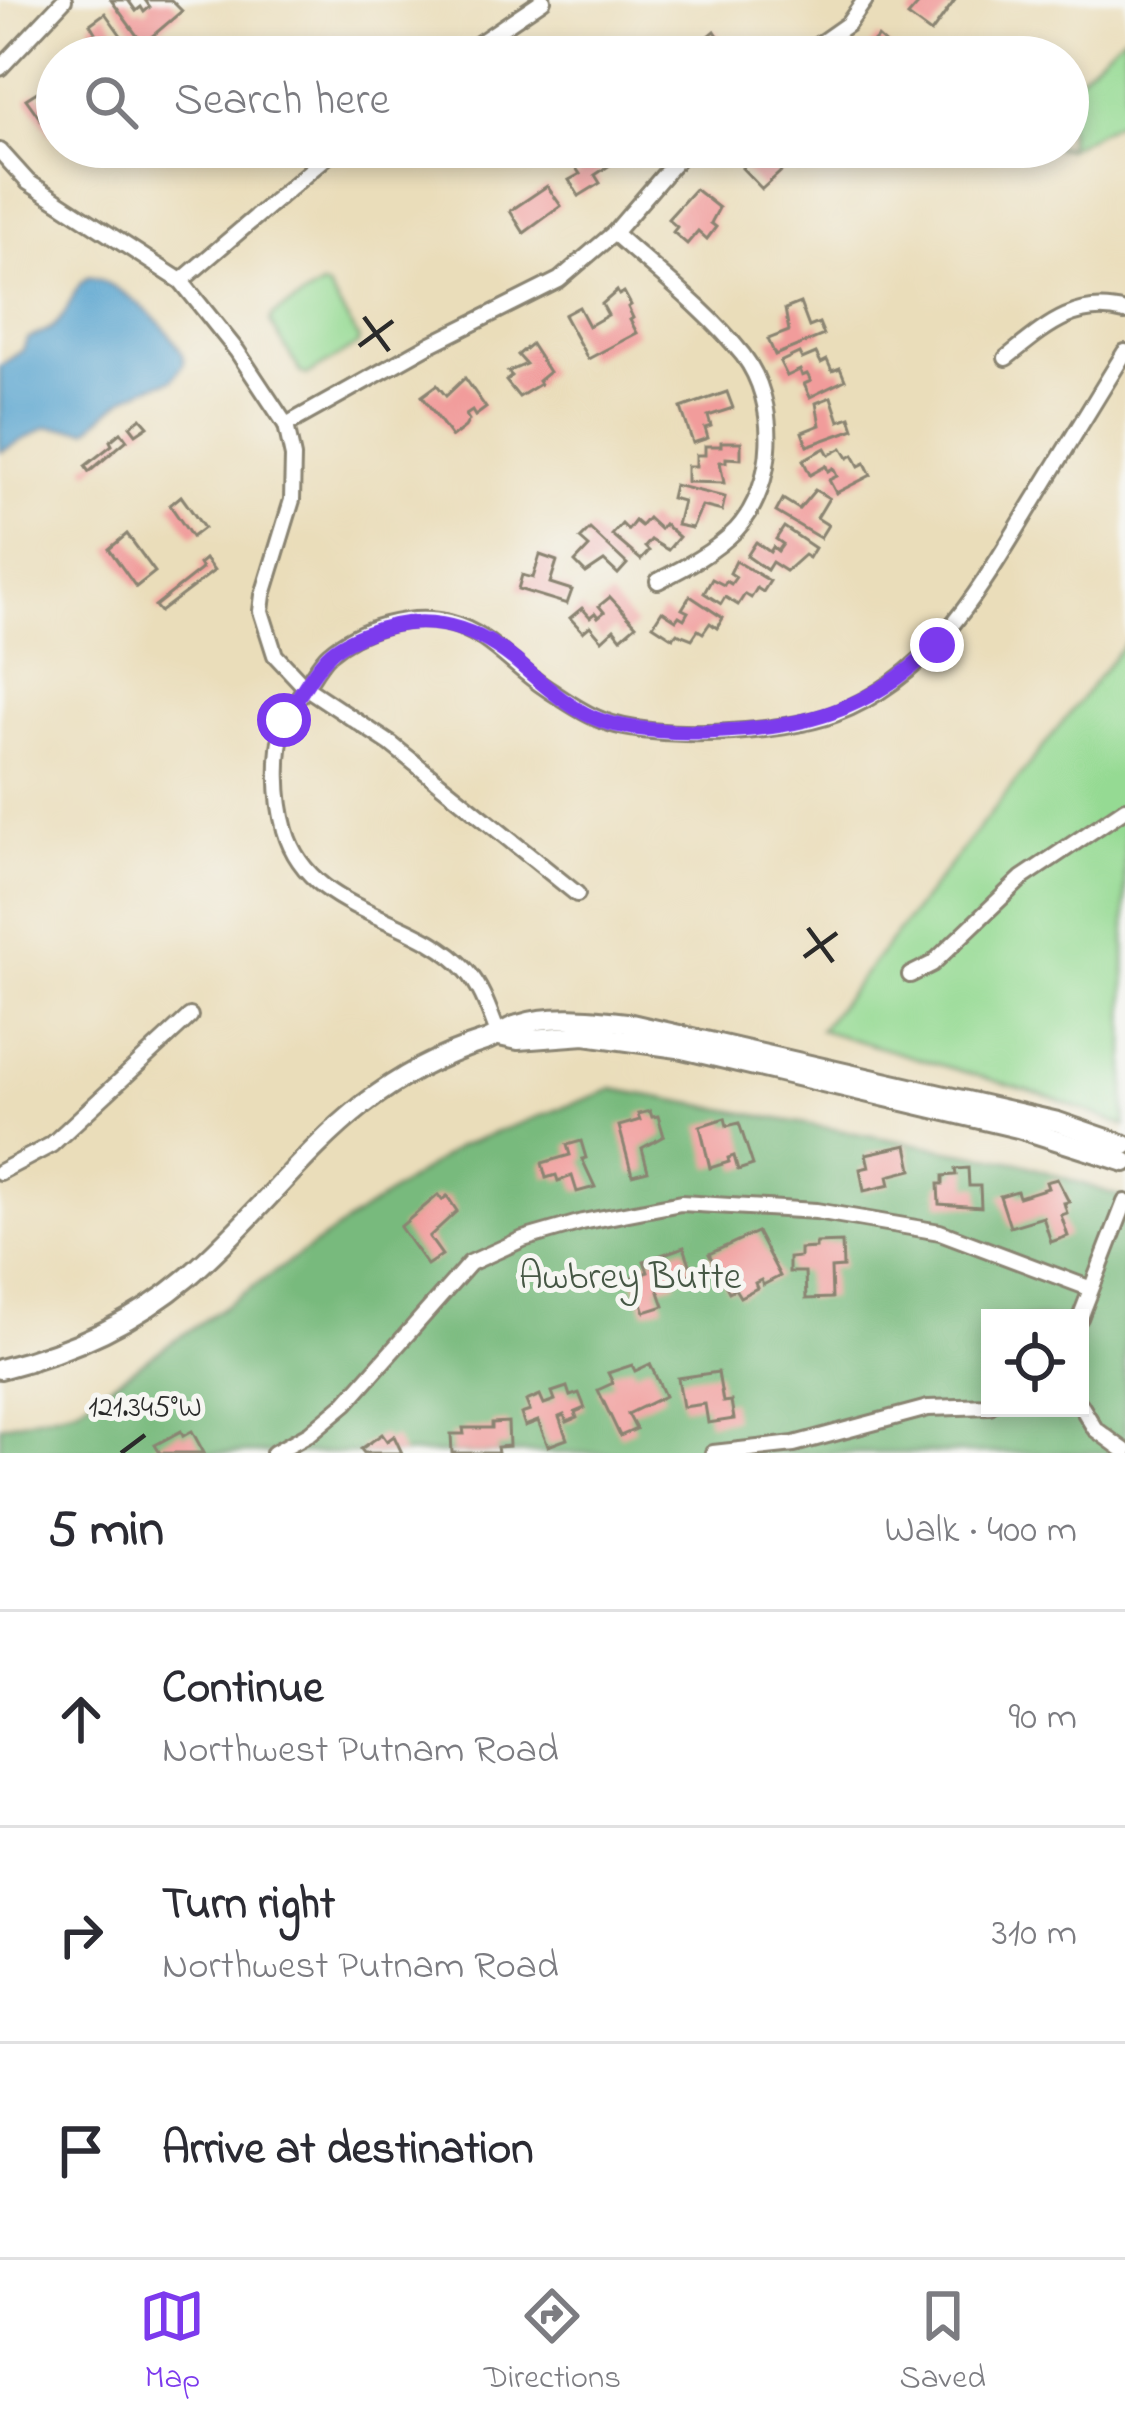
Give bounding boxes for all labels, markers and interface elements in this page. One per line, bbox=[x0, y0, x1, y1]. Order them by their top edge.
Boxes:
search box bbox=[36, 36, 1089, 168]
icon: search bbox=[78, 69, 144, 135]
text: Search here bbox=[174, 69, 390, 135]
route end bbox=[910, 618, 964, 672]
route start bbox=[257, 693, 311, 747]
park label: Awbrey Butte bbox=[519, 1250, 742, 1307]
map controls bbox=[981, 1309, 1089, 1417]
button: locate bbox=[981, 1309, 1089, 1417]
text: 121.345°W bbox=[88, 1387, 202, 1431]
text: 5 min bbox=[48, 1494, 164, 1569]
text: Walk · 400 m bbox=[884, 1503, 1077, 1560]
text: Continue bbox=[162, 1657, 323, 1723]
icon: ahead bbox=[48, 1686, 114, 1752]
text: 90 m bbox=[1008, 1690, 1077, 1747]
text: Northwest Putnam Road bbox=[162, 1723, 559, 1780]
text: Turn right bbox=[162, 1873, 335, 1939]
icon: right bbox=[48, 1902, 114, 1968]
text: 310 m bbox=[992, 1906, 1077, 1963]
text: Northwest Putnam Road bbox=[162, 1939, 559, 1996]
icon: arrive bbox=[48, 2118, 114, 2184]
text: Arrive at destination bbox=[162, 2118, 533, 2184]
tab: Map bbox=[139, 2283, 205, 2403]
tab: Directions bbox=[484, 2283, 621, 2403]
tab: Saved bbox=[900, 2283, 986, 2403]

